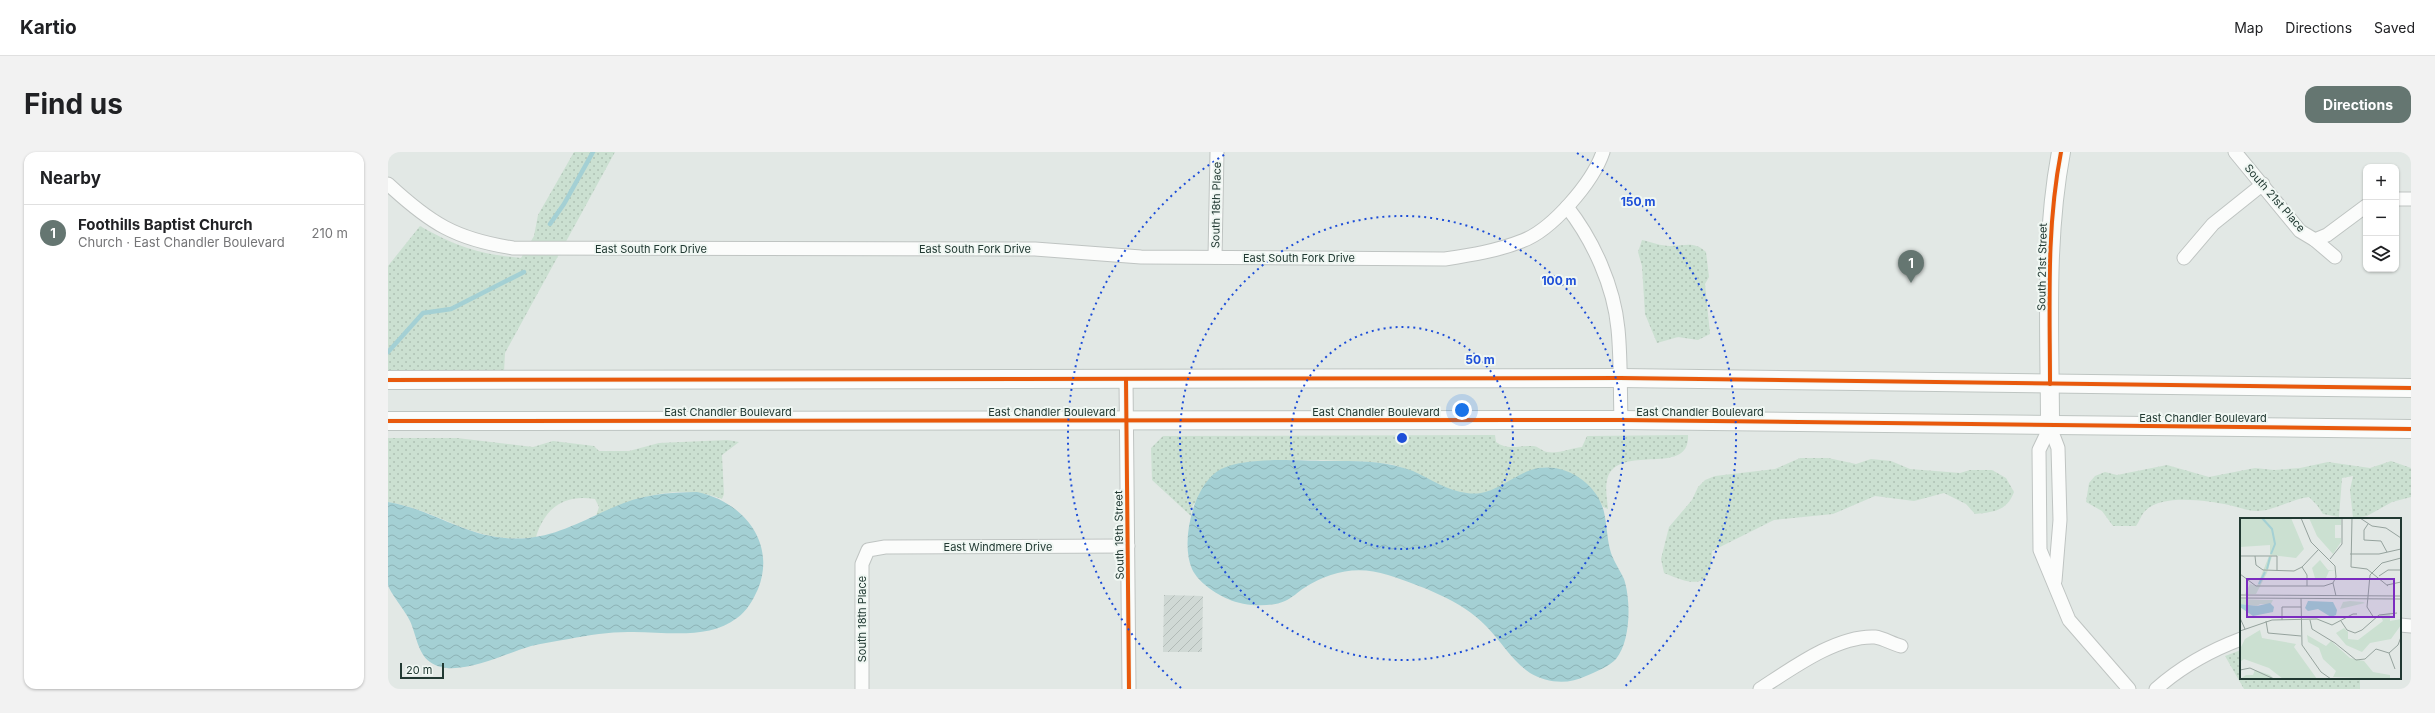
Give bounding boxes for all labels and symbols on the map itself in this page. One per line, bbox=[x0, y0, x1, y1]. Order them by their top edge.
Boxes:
street label: South 21st Place bbox=[2242, 161, 2308, 235]
street label: South 18th Place bbox=[1208, 162, 1224, 248]
text: 150 m bbox=[1621, 194, 1655, 209]
street label: South 21st Street bbox=[2034, 222, 2050, 311]
street label: East South Fork Drive bbox=[595, 242, 707, 256]
street label: East South Fork Drive bbox=[919, 242, 1031, 256]
pin: 1 bbox=[1898, 250, 1924, 283]
street label: East South Fork Drive bbox=[1243, 251, 1355, 265]
text: 100 m bbox=[1541, 273, 1577, 288]
text: 50 m bbox=[1465, 352, 1495, 367]
your location bbox=[1452, 400, 1472, 420]
street label: East Chandler Boulevard bbox=[664, 405, 792, 419]
street label: East Chandler Boulevard bbox=[988, 405, 1116, 419]
street label: East Chandler Boulevard bbox=[1312, 405, 1440, 419]
street label: East Chandler Boulevard bbox=[1636, 405, 1764, 419]
street label: East Chandler Boulevard bbox=[2139, 411, 2267, 425]
centre of rings bbox=[1395, 431, 1409, 445]
street label: South 19th Street bbox=[1111, 490, 1127, 580]
inset map bbox=[2240, 518, 2401, 679]
street label: East Windmere Drive bbox=[944, 540, 1052, 554]
street label: South 18th Place bbox=[855, 576, 869, 662]
scale bar bbox=[400, 661, 444, 680]

